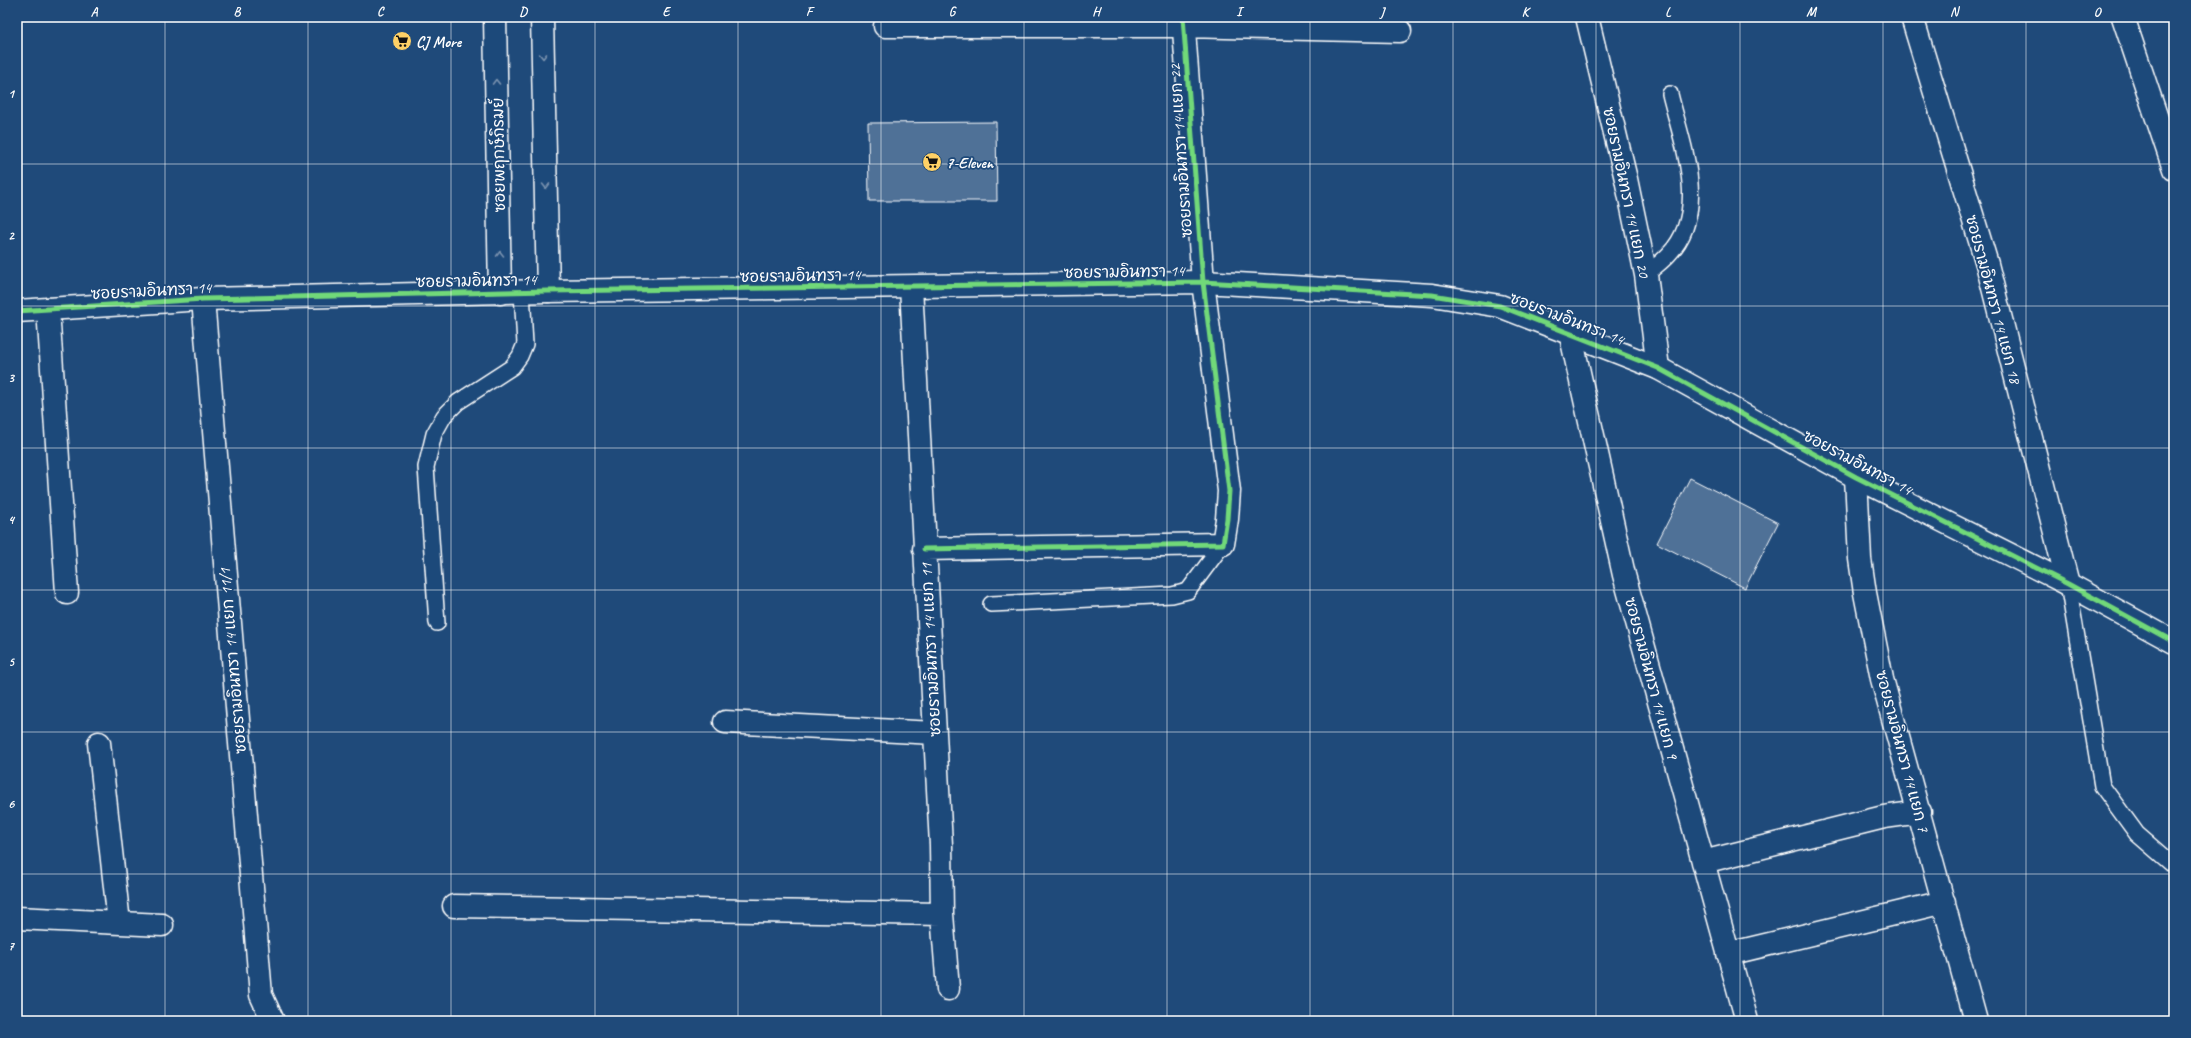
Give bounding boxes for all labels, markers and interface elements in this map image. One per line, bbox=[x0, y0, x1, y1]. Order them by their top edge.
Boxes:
text: A bbox=[91, 4, 99, 20]
text: B bbox=[234, 4, 242, 20]
text: C bbox=[377, 4, 385, 20]
text: D bbox=[519, 4, 528, 20]
text: E bbox=[663, 4, 672, 20]
text: F bbox=[806, 4, 815, 20]
text: G bbox=[949, 4, 957, 20]
text: H bbox=[1092, 4, 1102, 20]
text: I bbox=[1236, 4, 1245, 20]
text: J bbox=[1379, 4, 1386, 20]
text: K bbox=[1522, 4, 1532, 20]
text: L bbox=[1665, 4, 1672, 20]
text: M bbox=[1806, 4, 1817, 20]
text: N bbox=[1950, 4, 1961, 20]
text: O bbox=[2094, 4, 2103, 20]
supermarket icon: CJ More bbox=[391, 30, 413, 52]
place label: CJ More bbox=[416, 32, 463, 52]
one-way arrow bbox=[538, 53, 547, 59]
street label: ซอยรามอินทรา 14 แยก 22 bbox=[1164, 62, 1197, 238]
one-way arrow bbox=[492, 79, 500, 85]
text: 1 bbox=[8, 86, 16, 102]
street label: ซอยพฤกษ์ภิรมย์ bbox=[486, 97, 511, 213]
street label: ซอยรามอินทรา 14 แยก 20 bbox=[1598, 105, 1655, 281]
supermarket icon: 7-Eleven bbox=[921, 151, 943, 173]
place label: 7-Eleven bbox=[946, 153, 995, 173]
one-way arrow bbox=[542, 183, 550, 189]
street label: ซอยรามอินทรา 14 แยก 18 bbox=[1961, 212, 2027, 388]
text: 2 bbox=[8, 228, 15, 244]
one-way arrow bbox=[495, 251, 504, 257]
street label: ซอยรามอินทรา 14 bbox=[1064, 260, 1186, 283]
street label: ซอยรามอินทรา 14 bbox=[740, 264, 862, 287]
street label: ซอยรามอินทรา 14 bbox=[416, 269, 538, 292]
street label: ซอยรามอินทรา 14 bbox=[90, 277, 214, 304]
street label: ซอยรามอินทรา 14 bbox=[1507, 287, 1629, 351]
text: 3 bbox=[8, 370, 15, 386]
street label: ซอยรามอินทรา 14 bbox=[1800, 425, 1918, 501]
text: 4 bbox=[8, 512, 16, 528]
street label: ซอยรามอินทรา 14 แยก 11 bbox=[915, 562, 946, 737]
street label: ซอยรามอินทรา 14 แยก 11/1 bbox=[214, 566, 251, 755]
street label: ซอยรามอินทรา 14 แยก 9 bbox=[1620, 595, 1684, 763]
text: 5 bbox=[8, 654, 15, 670]
street label: ซอยรามอินทรา 14 แยก 7 bbox=[1871, 668, 1934, 835]
text: 6 bbox=[8, 796, 15, 812]
text: 7 bbox=[8, 938, 15, 954]

